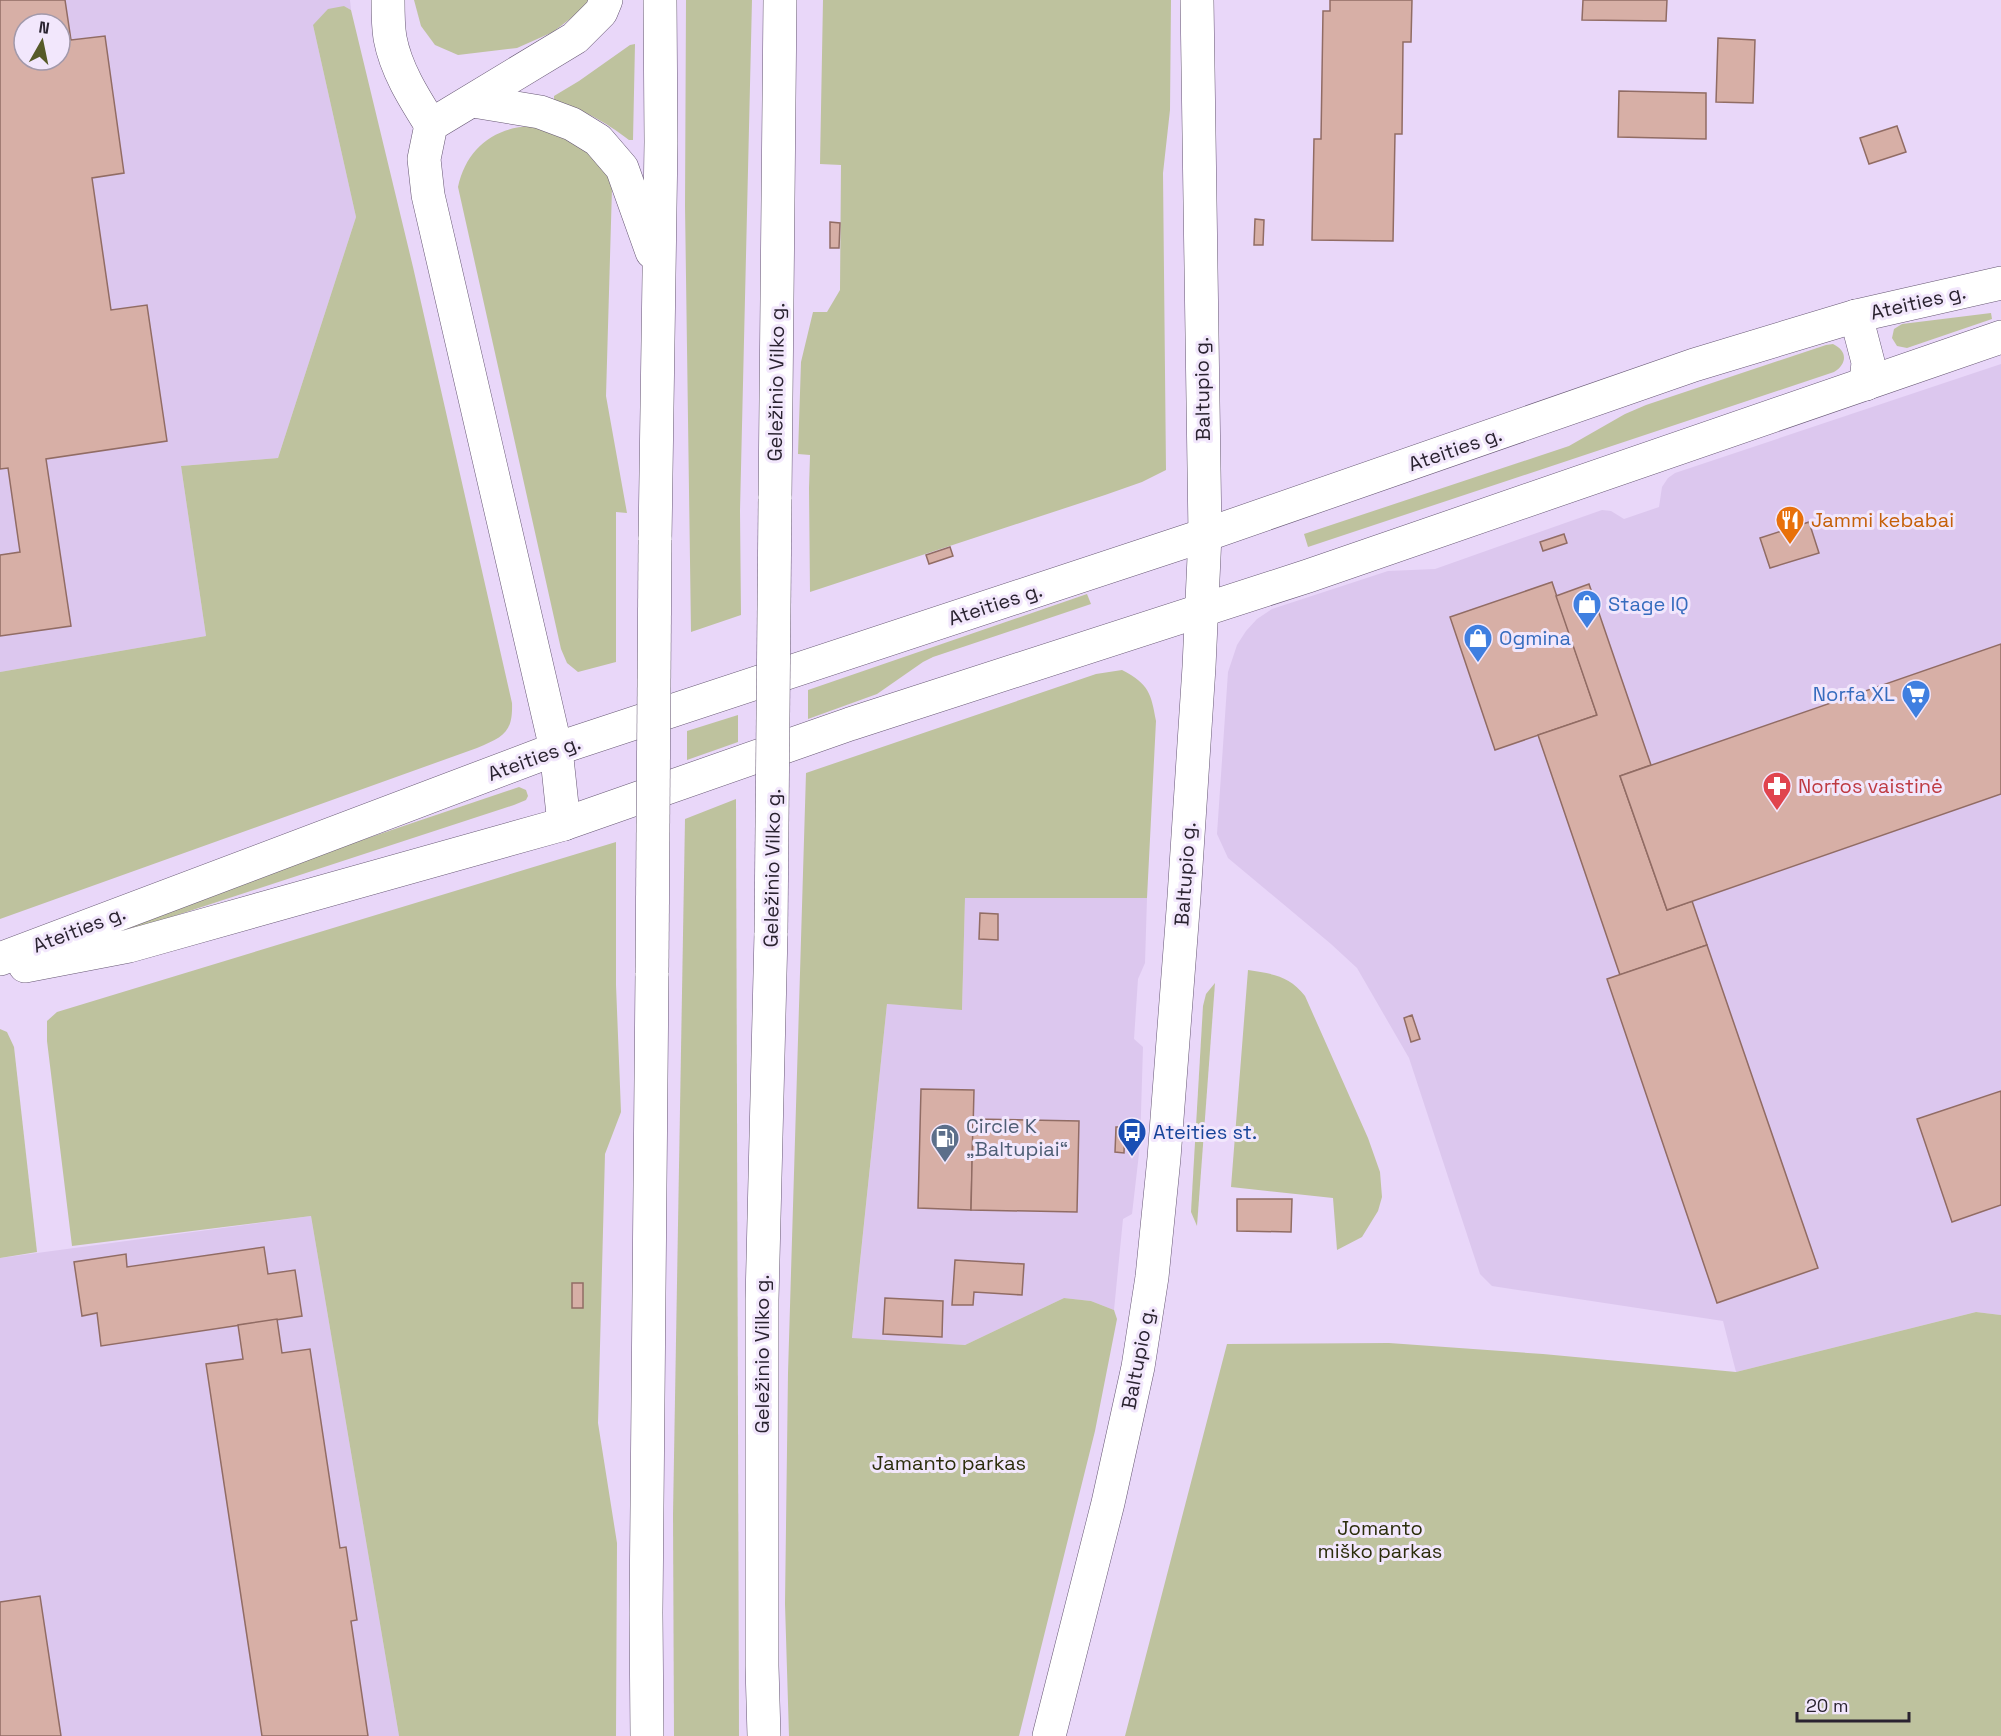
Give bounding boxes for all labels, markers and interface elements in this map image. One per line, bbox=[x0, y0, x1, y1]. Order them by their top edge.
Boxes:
north arrow bbox=[12, 12, 72, 72]
text: N bbox=[37, 16, 51, 39]
street label: Ateities g. bbox=[1868, 278, 1968, 326]
street label: Geležinio Vilko g. bbox=[762, 302, 790, 462]
street label: Baltupio g. bbox=[1188, 337, 1216, 441]
street label: Ateities g. bbox=[1405, 421, 1505, 477]
restaurant icon: Jammi kebabai bbox=[1774, 504, 1806, 546]
place label: Jammi kebabai bbox=[1811, 507, 1954, 533]
street label: Ateities g. bbox=[945, 577, 1045, 631]
shop icon: Stage IQ bbox=[1571, 588, 1603, 630]
place label: Stage IQ bbox=[1608, 591, 1689, 617]
shop icon: Ogmina bbox=[1462, 622, 1494, 664]
place label: Ogmina bbox=[1499, 625, 1571, 651]
supermarket icon: Norfa XL bbox=[1900, 678, 1932, 720]
place label: Norfa XL bbox=[1813, 681, 1895, 707]
street label: Ateities g. bbox=[484, 729, 584, 787]
pharmacy icon: Norfos vaistinė bbox=[1761, 770, 1793, 812]
place label: Norfos vaistinė bbox=[1798, 773, 1943, 799]
street label: Geležinio Vilko g. bbox=[758, 788, 786, 948]
street label: Baltupio g. bbox=[1168, 821, 1202, 927]
street label: Ateities g. bbox=[29, 899, 129, 959]
place label: Circle K „Baltupiai“ bbox=[966, 1113, 1068, 1162]
bus stop icon: Ateities st. bbox=[1116, 1116, 1148, 1158]
place label: Ateities st. bbox=[1153, 1119, 1257, 1145]
fuel station icon: Circle K „Baltupiai“ bbox=[929, 1122, 961, 1164]
street label: Geležinio Vilko g. bbox=[749, 1275, 775, 1433]
street label: Baltupio g. bbox=[1115, 1304, 1161, 1412]
park label: Jamanto parkas bbox=[872, 1450, 1026, 1476]
park label: Jomanto miško parkas bbox=[1318, 1515, 1442, 1564]
scale bar bbox=[1797, 1685, 1910, 1723]
text: 20 m bbox=[1806, 1694, 1849, 1717]

